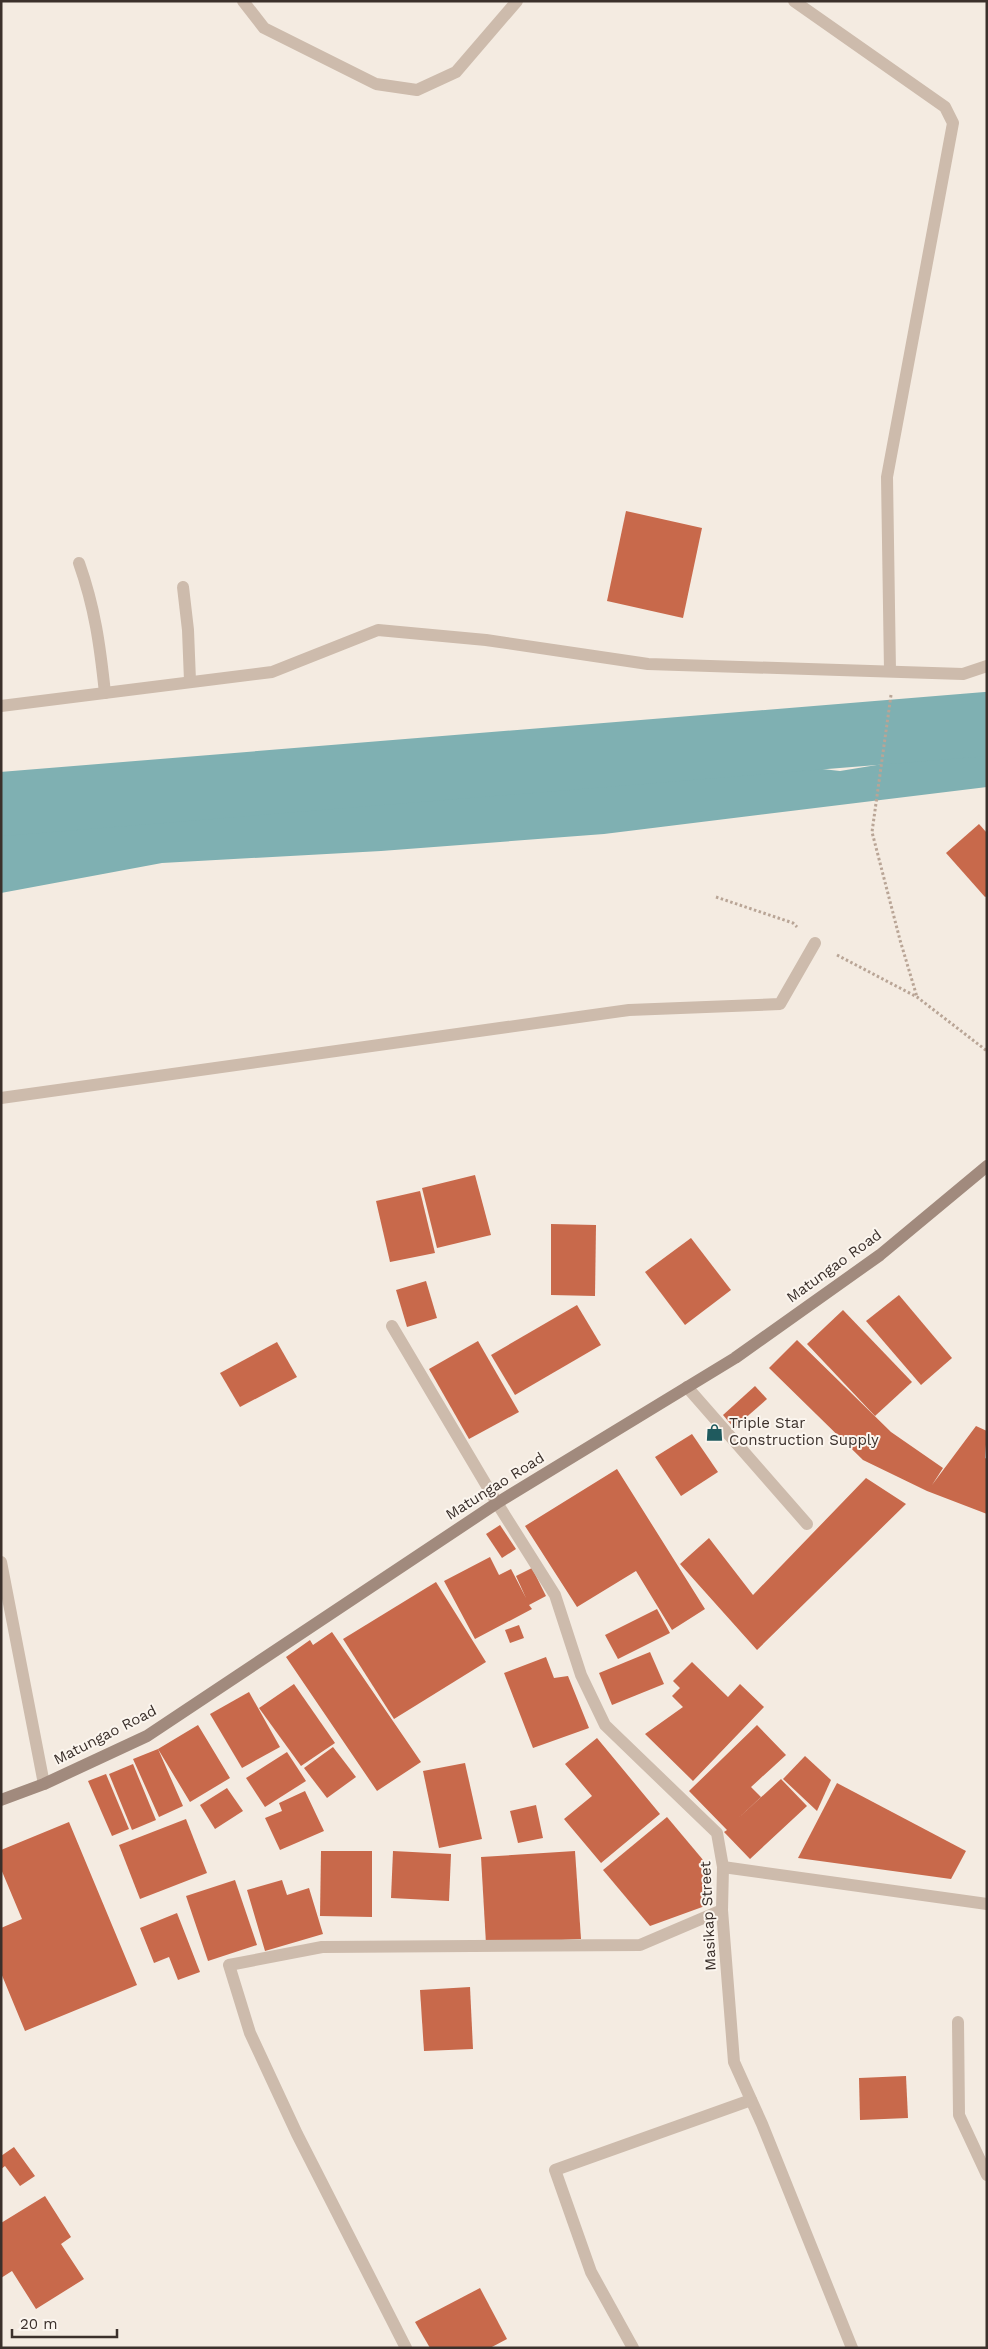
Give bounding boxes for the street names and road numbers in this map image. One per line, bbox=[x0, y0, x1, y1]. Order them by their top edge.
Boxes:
street label: Matungao Road bbox=[783, 1226, 885, 1306]
street label: Matungao Road bbox=[442, 1448, 548, 1524]
street label: Matungao Road bbox=[51, 1701, 159, 1769]
street label: Masikap Street bbox=[696, 1860, 720, 1971]

